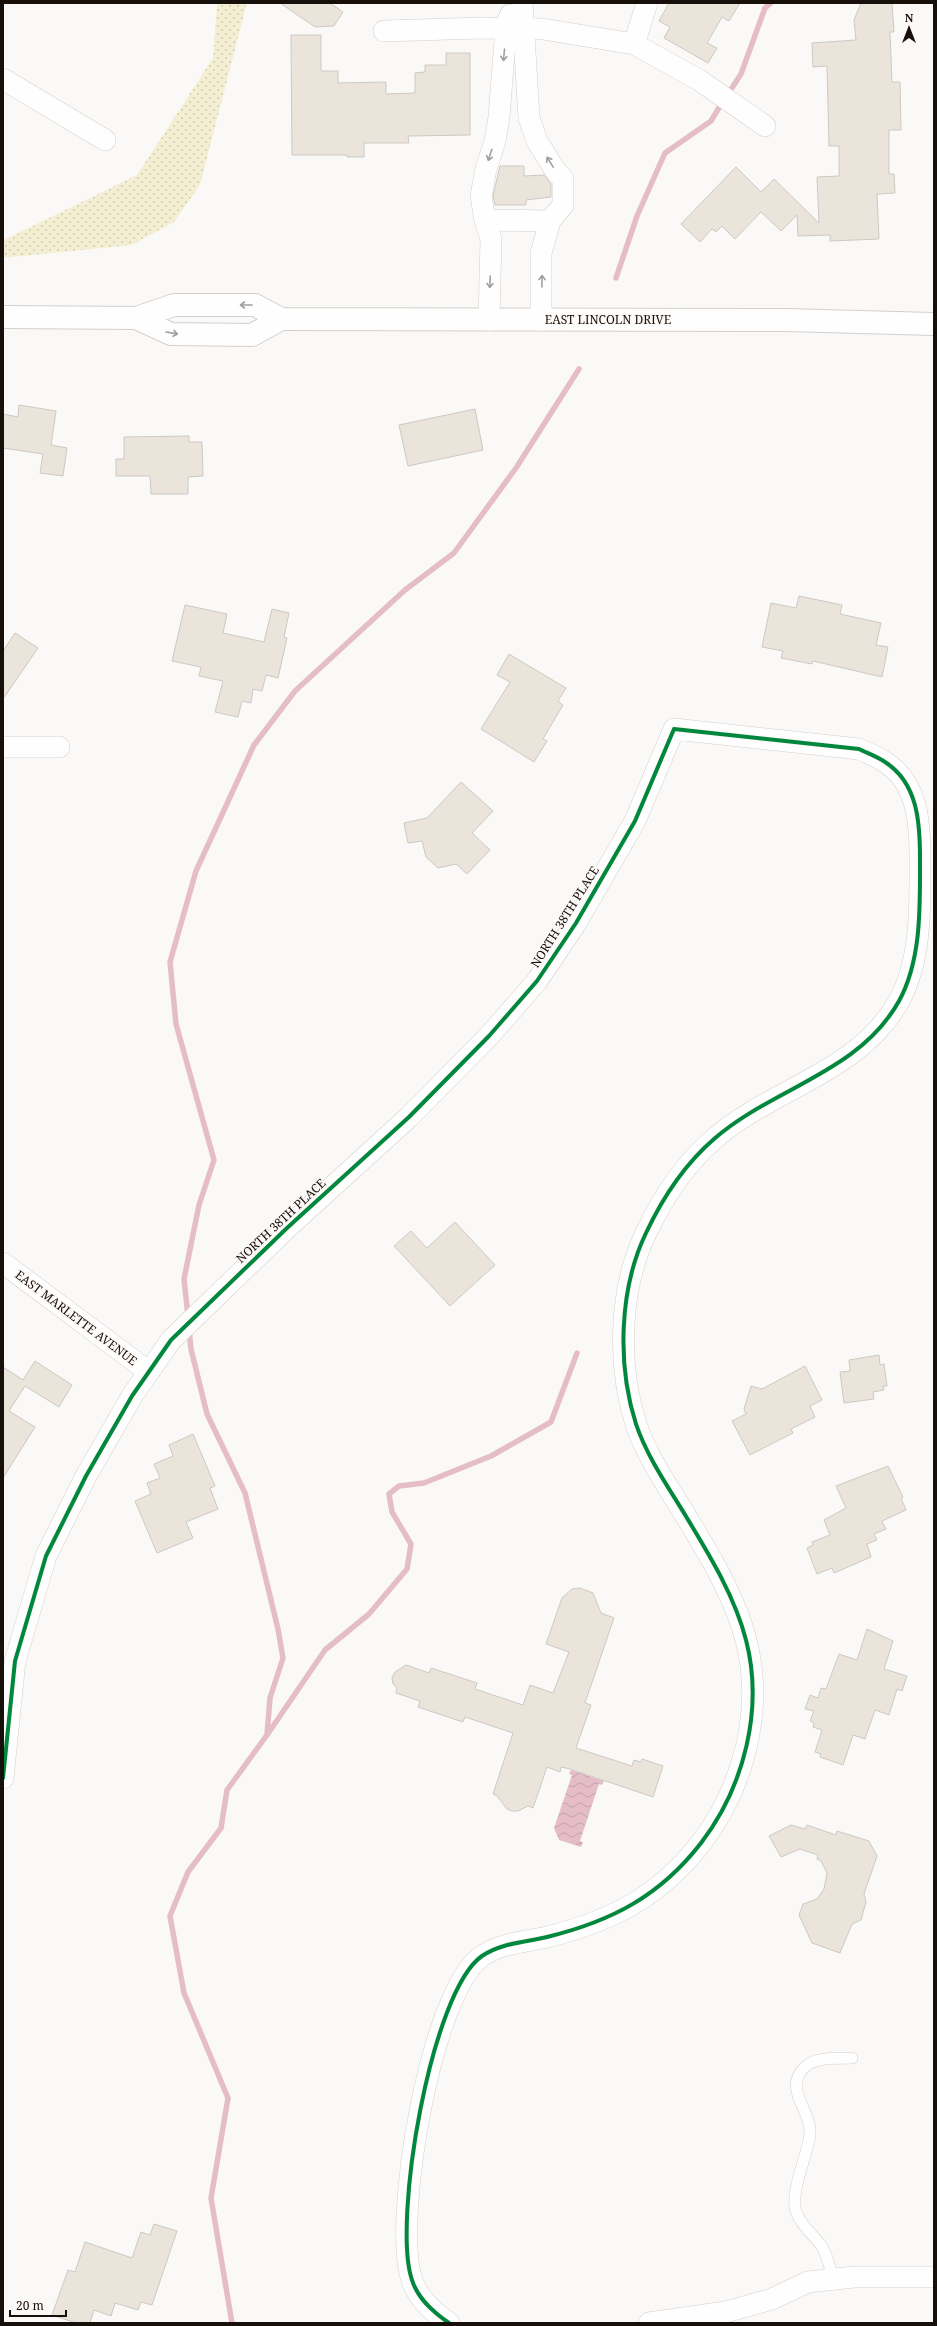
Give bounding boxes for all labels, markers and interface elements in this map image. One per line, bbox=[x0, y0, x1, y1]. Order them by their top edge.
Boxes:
north arrow bbox=[889, 8, 929, 48]
text: N bbox=[905, 10, 914, 25]
one-way arrow bbox=[500, 48, 507, 61]
one-way arrow bbox=[486, 148, 494, 160]
one-way arrow bbox=[546, 156, 554, 167]
one-way arrow bbox=[486, 275, 494, 288]
one-way arrow bbox=[538, 275, 545, 288]
one-way arrow bbox=[240, 301, 253, 309]
street label: EAST LINCOLN DRIVE bbox=[545, 311, 671, 328]
one-way arrow bbox=[165, 329, 178, 337]
street label: NORTH 38TH PLACE bbox=[526, 863, 603, 971]
street label: NORTH 38TH PLACE bbox=[232, 1175, 329, 1267]
street label: EAST MARLETTE AVENUE bbox=[12, 1266, 141, 1369]
scale bar bbox=[10, 2292, 66, 2318]
text: 20 m bbox=[16, 2297, 44, 2314]

